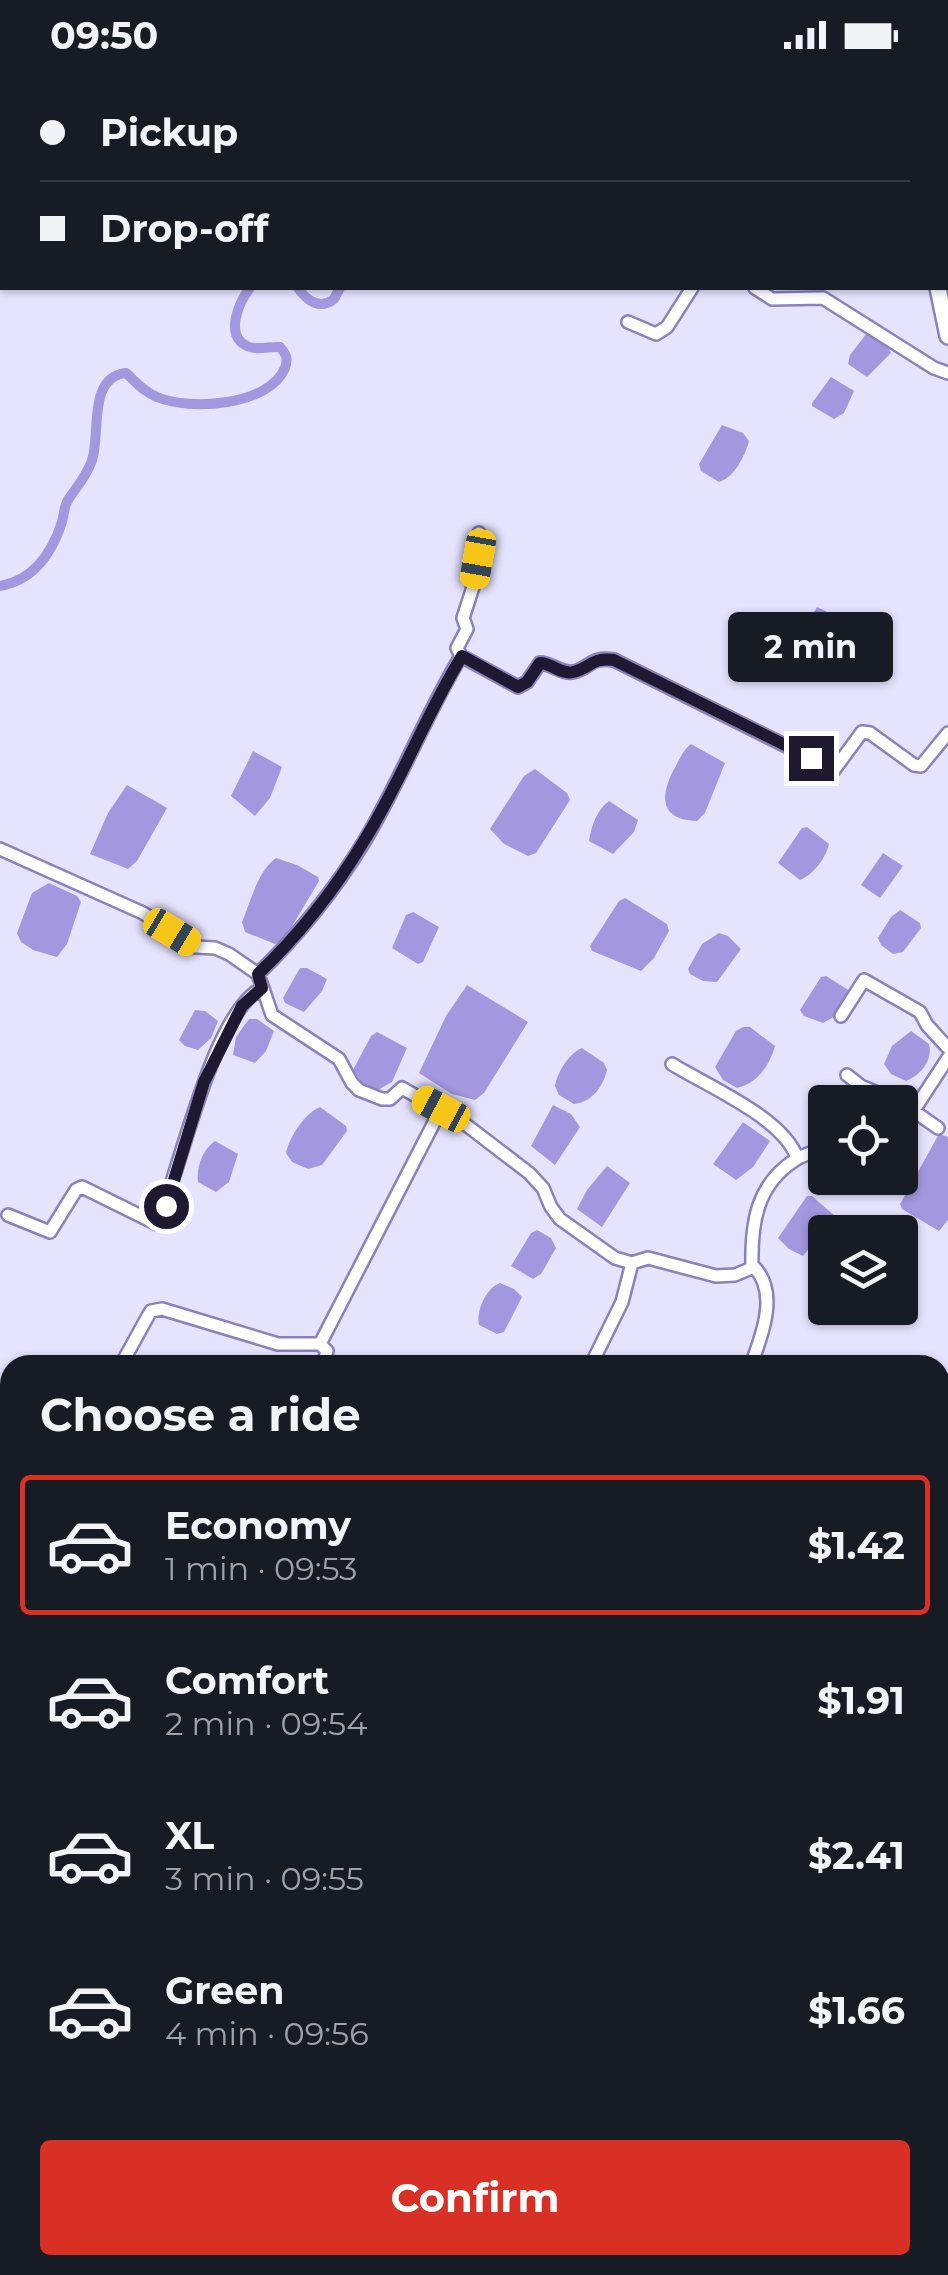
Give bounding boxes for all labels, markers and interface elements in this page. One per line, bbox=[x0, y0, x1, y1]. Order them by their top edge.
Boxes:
text: 09:50 bbox=[50, 12, 158, 59]
text: Pickup bbox=[100, 109, 238, 156]
text: Drop-off bbox=[100, 205, 269, 252]
car bbox=[458, 527, 498, 591]
callout: 2 min bbox=[728, 613, 894, 683]
text: 2 min bbox=[764, 627, 857, 666]
route end bbox=[789, 736, 834, 781]
car bbox=[139, 904, 205, 960]
car bbox=[407, 1082, 475, 1136]
map controls bbox=[808, 1085, 918, 1325]
button: locate bbox=[808, 1085, 918, 1195]
route start bbox=[144, 1184, 189, 1229]
button: layers bbox=[808, 1215, 918, 1325]
text: Choose a ride bbox=[40, 1387, 361, 1442]
icon: car bbox=[45, 1500, 135, 1590]
text: Economy bbox=[165, 1502, 351, 1549]
text: $1.42 bbox=[808, 1522, 905, 1569]
text: 1 min · 09:53 bbox=[165, 1549, 357, 1588]
icon: car bbox=[45, 1655, 135, 1745]
text: Comfort bbox=[165, 1657, 329, 1704]
text: $1.91 bbox=[817, 1677, 905, 1724]
text: 2 min · 09:54 bbox=[165, 1704, 367, 1743]
icon: car bbox=[45, 1810, 135, 1900]
text: XL bbox=[165, 1812, 214, 1859]
text: $2.41 bbox=[808, 1832, 905, 1879]
text: 3 min · 09:55 bbox=[165, 1859, 364, 1898]
icon: car bbox=[45, 1965, 135, 2055]
text: Green bbox=[165, 1967, 285, 2014]
text: $1.66 bbox=[808, 1987, 905, 2034]
text: 4 min · 09:56 bbox=[165, 2014, 369, 2053]
button: Confirm bbox=[40, 2140, 910, 2255]

